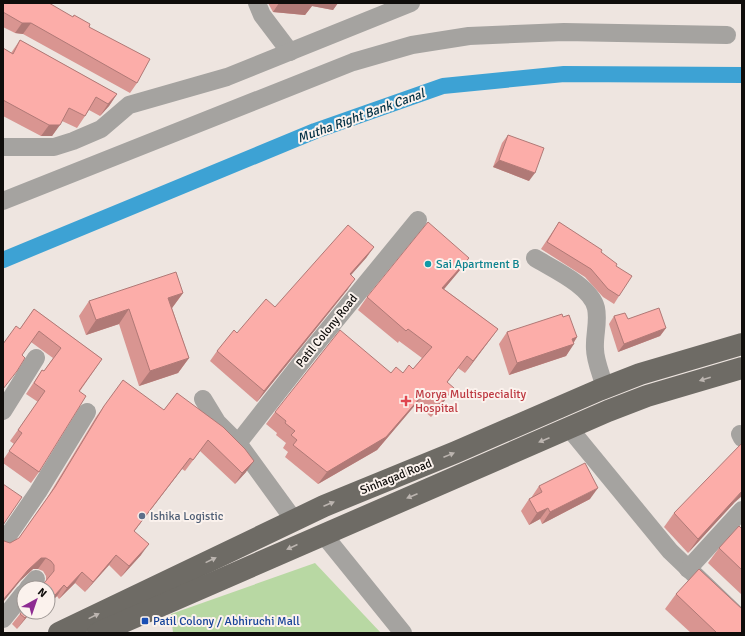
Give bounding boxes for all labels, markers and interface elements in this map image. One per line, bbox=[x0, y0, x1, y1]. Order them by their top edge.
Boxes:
water label: Mutha Right Bank Canal bbox=[295, 85, 428, 146]
place label: Sai Apartment B bbox=[436, 257, 520, 272]
marker: Sai Apartment B bbox=[423, 259, 433, 269]
street label: Patil Colony Road bbox=[293, 291, 361, 371]
one-way arrow bbox=[698, 376, 710, 382]
place label: Morya Multispeciality Hospital bbox=[415, 387, 527, 416]
marker: Morya Multispeciality Hospital bbox=[400, 395, 412, 407]
one-way arrow bbox=[538, 436, 550, 443]
one-way arrow bbox=[443, 452, 455, 458]
street label: Sinhagad Road bbox=[358, 456, 434, 498]
one-way arrow bbox=[406, 493, 417, 499]
one-way arrow bbox=[323, 501, 335, 507]
place label: Ishika Logistic bbox=[150, 509, 224, 524]
marker: Ishika Logistic bbox=[137, 511, 147, 521]
one-way arrow bbox=[286, 544, 298, 550]
one-way arrow bbox=[205, 557, 217, 563]
north arrow bbox=[16, 580, 56, 620]
text: N bbox=[35, 585, 49, 600]
one-way arrow bbox=[88, 613, 99, 619]
place label: Patil Colony / Abhiruchi Mall bbox=[153, 614, 300, 629]
marker: Patil Colony / Abhiruchi Mall bbox=[140, 616, 150, 626]

